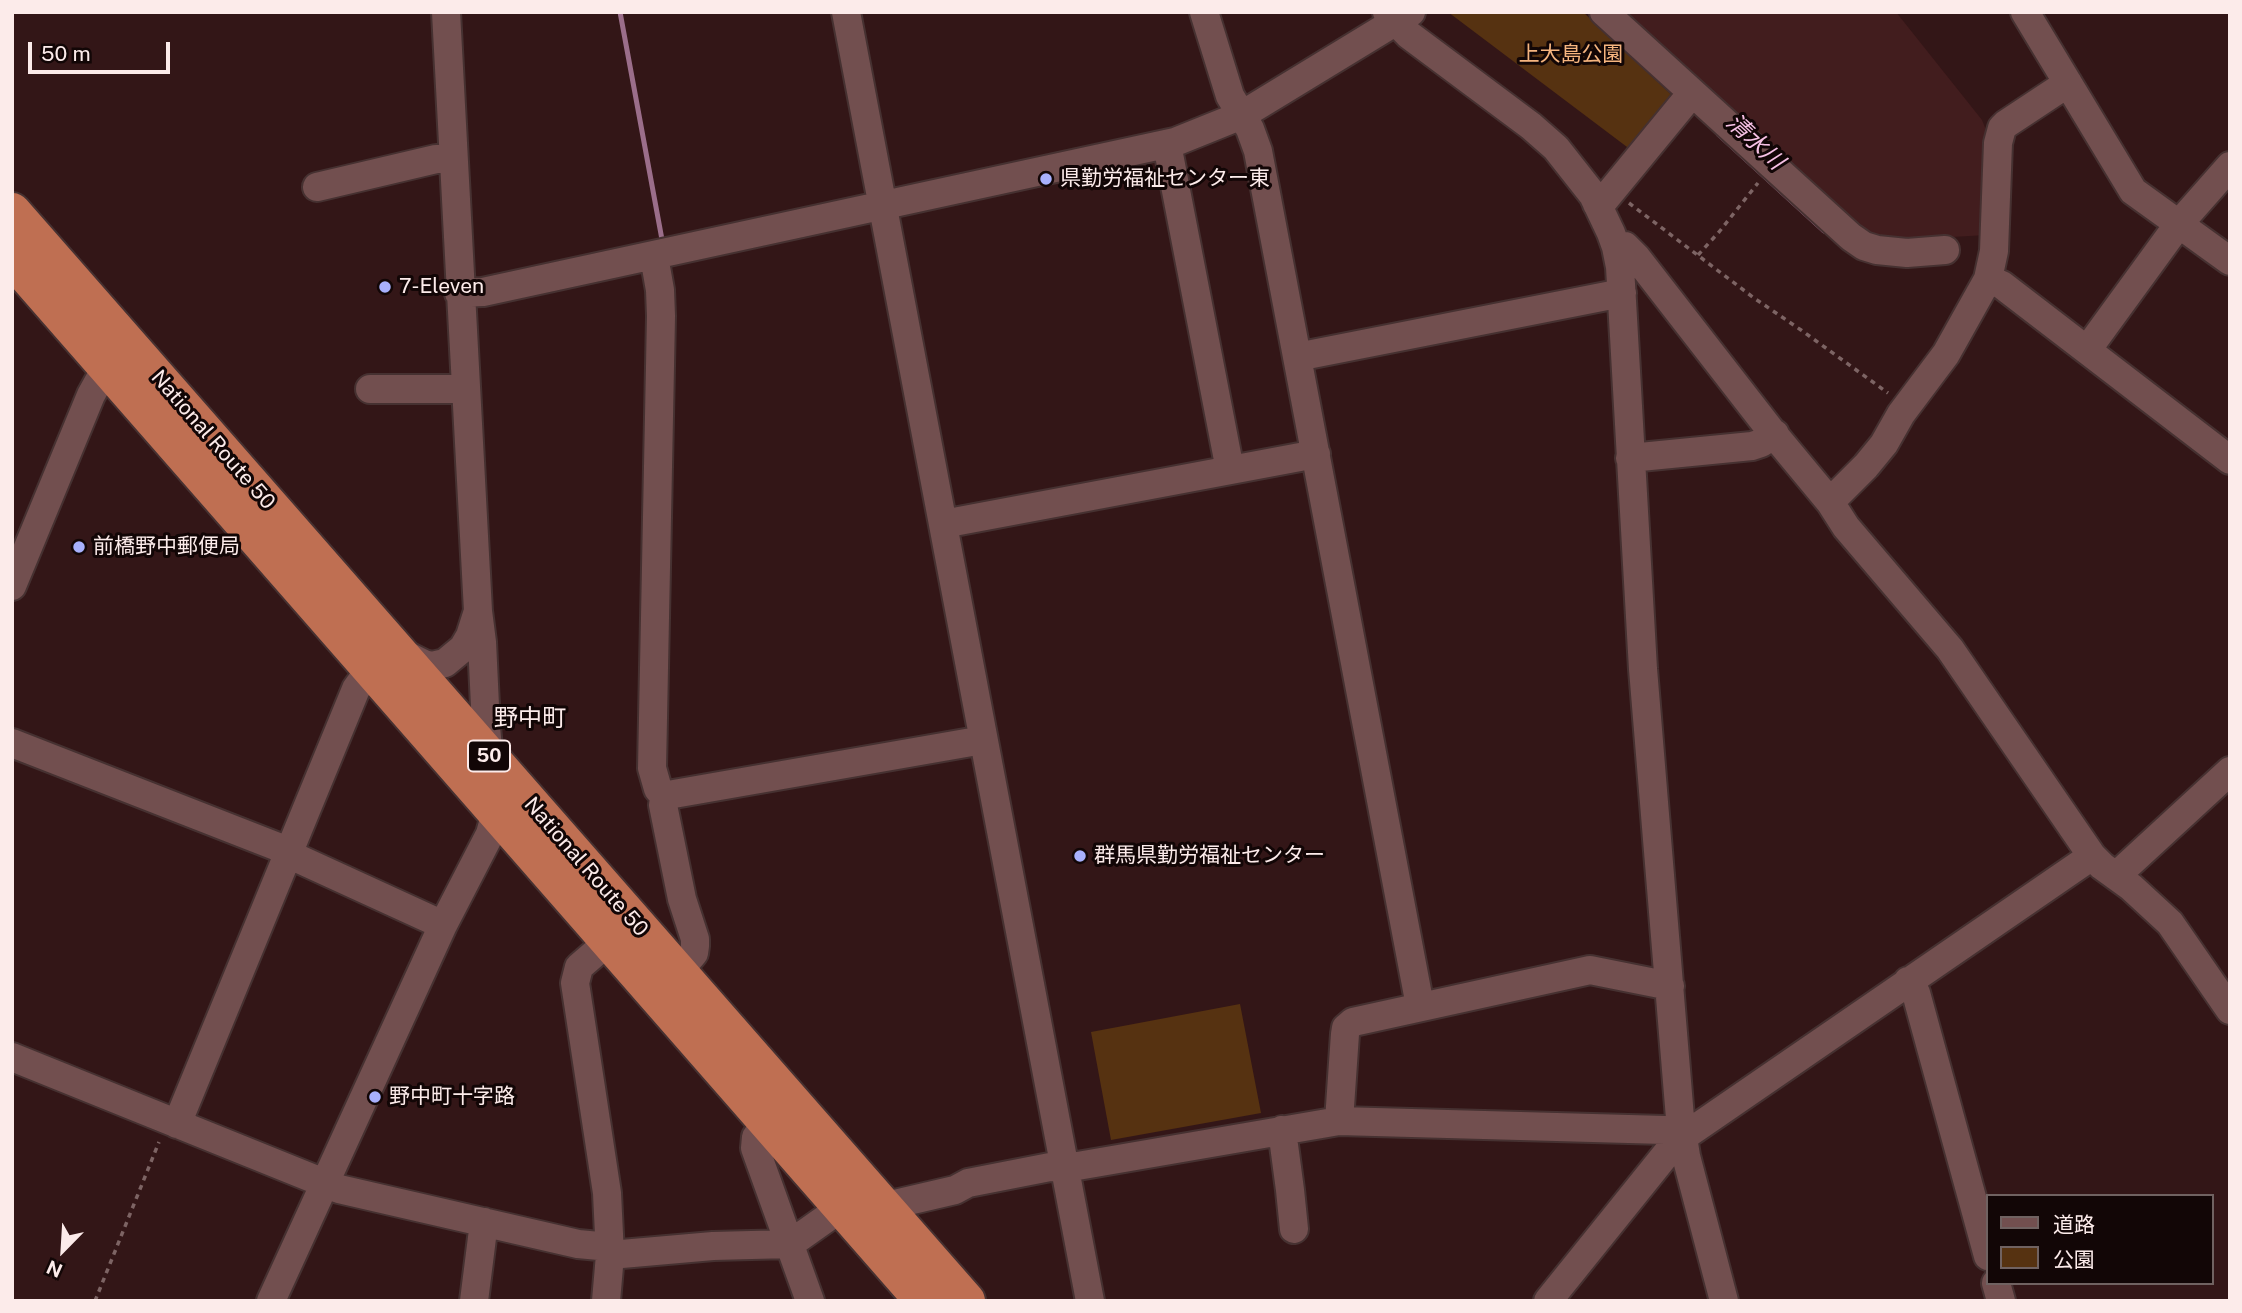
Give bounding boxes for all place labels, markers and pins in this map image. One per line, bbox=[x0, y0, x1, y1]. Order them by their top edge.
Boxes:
place label: 県勤労福祉センター東 bbox=[1060, 166, 1270, 192]
marker: 県勤労福祉センター東 bbox=[1038, 171, 1054, 187]
place label: 7-Eleven bbox=[399, 274, 484, 300]
marker: 7-Eleven bbox=[377, 279, 393, 295]
place label: 前橋野中郵便局 bbox=[93, 534, 240, 560]
marker: 前橋野中郵便局 bbox=[71, 539, 87, 555]
place label: 群馬県勤労福祉センター bbox=[1094, 843, 1325, 869]
marker: 群馬県勤労福祉センター bbox=[1072, 848, 1088, 864]
place label: 野中町十字路 bbox=[389, 1084, 515, 1110]
marker: 野中町十字路 bbox=[367, 1089, 383, 1105]

